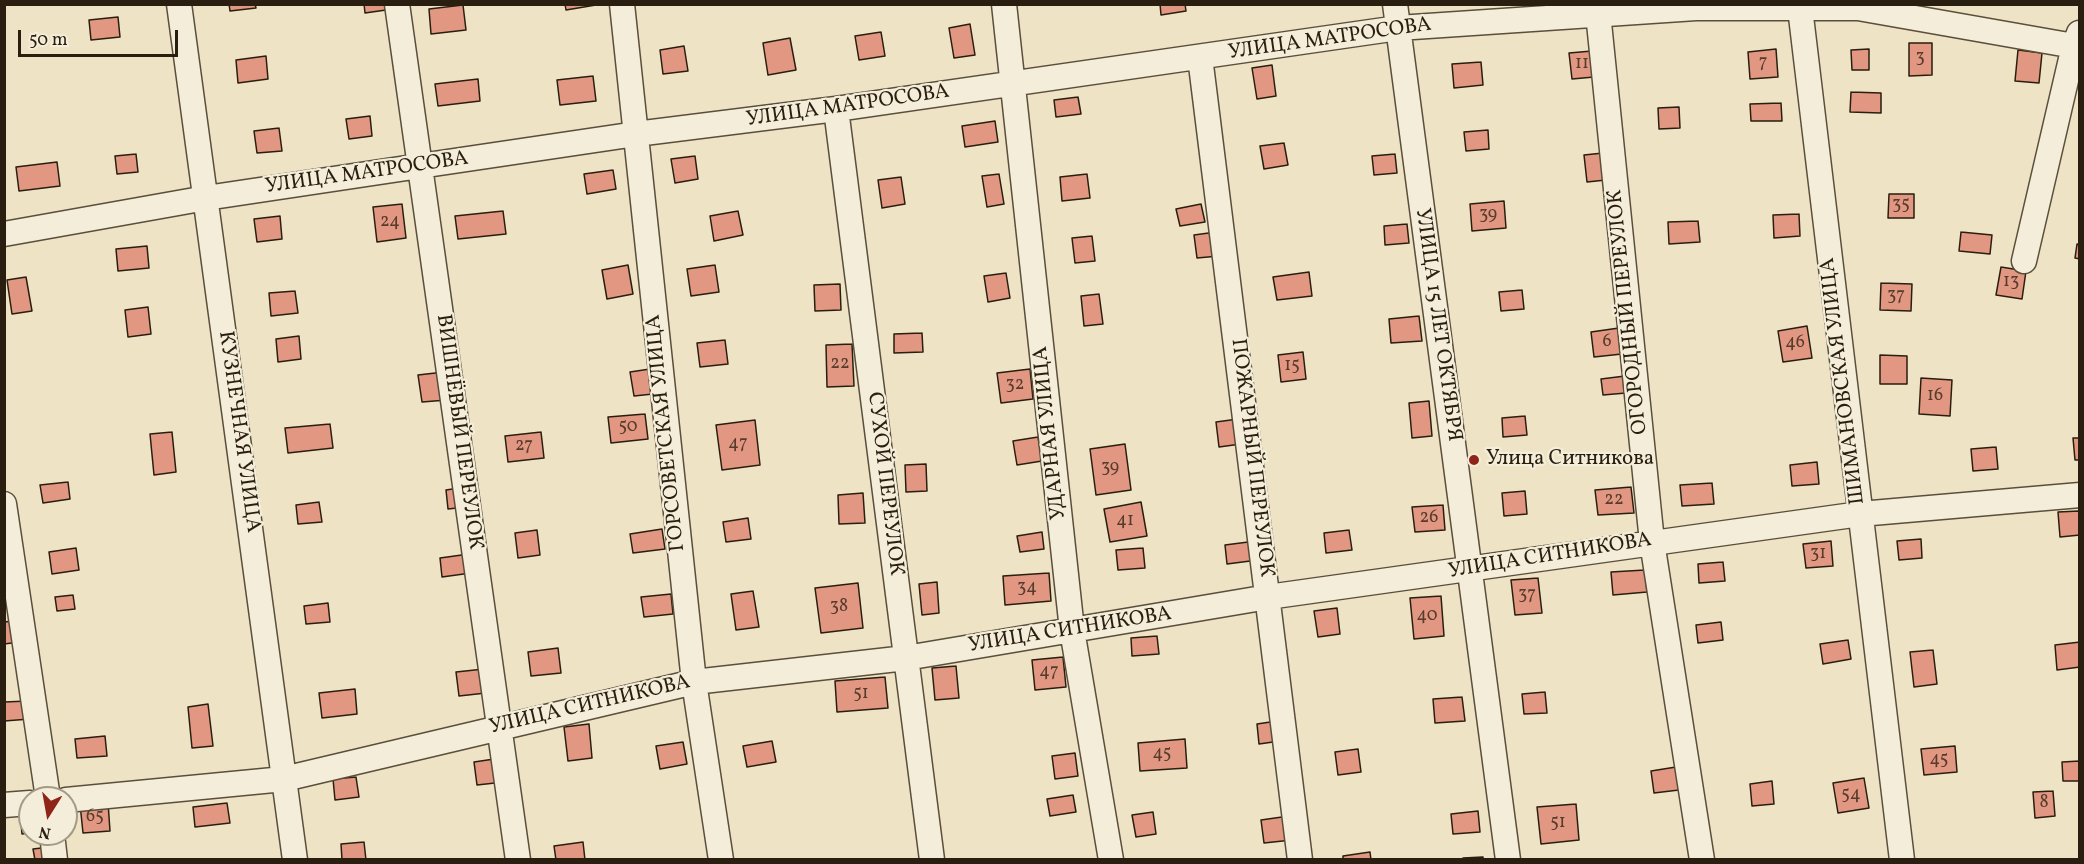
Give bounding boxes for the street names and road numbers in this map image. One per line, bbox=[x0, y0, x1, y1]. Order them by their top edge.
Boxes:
street label: УЛИЦА МАТРОСОВА bbox=[1227, 13, 1433, 67]
street label: УЛИЦА МАТРОСОВА bbox=[745, 80, 951, 134]
street label: УЛИЦА МАТРОСОВА bbox=[264, 147, 470, 201]
street label: ОГОРОДНЫЙ ПЕРЕУЛОК bbox=[1604, 188, 1654, 436]
street label: УЛИЦА 15 ЛЕТ ОКТЯБРЯ bbox=[1408, 207, 1466, 443]
street label: ШИМАНОВСКАЯ УЛИЦА bbox=[1816, 256, 1872, 506]
street label: ВИШНЁВЫЙ ПЕРЕУЛОК bbox=[429, 313, 487, 551]
street label: ГОРСОВЕТСКАЯ УЛИЦА bbox=[642, 313, 692, 553]
street label: КУЗНЕЧНАЯ УЛИЦА bbox=[211, 330, 265, 534]
street label: ПОЖАРНЫЙ ПЕРЕУЛОК bbox=[1224, 337, 1278, 579]
street label: УДАРНАЯ УЛИЦА bbox=[1029, 345, 1073, 521]
street label: СУХОЙ ПЕРЕУЛОК bbox=[860, 391, 908, 577]
street label: УЛИЦА СИТНИКОВА bbox=[1447, 528, 1653, 586]
street label: УЛИЦА СИТНИКОВА bbox=[967, 602, 1173, 660]
street label: УЛИЦА СИТНИКОВА bbox=[487, 671, 693, 741]

